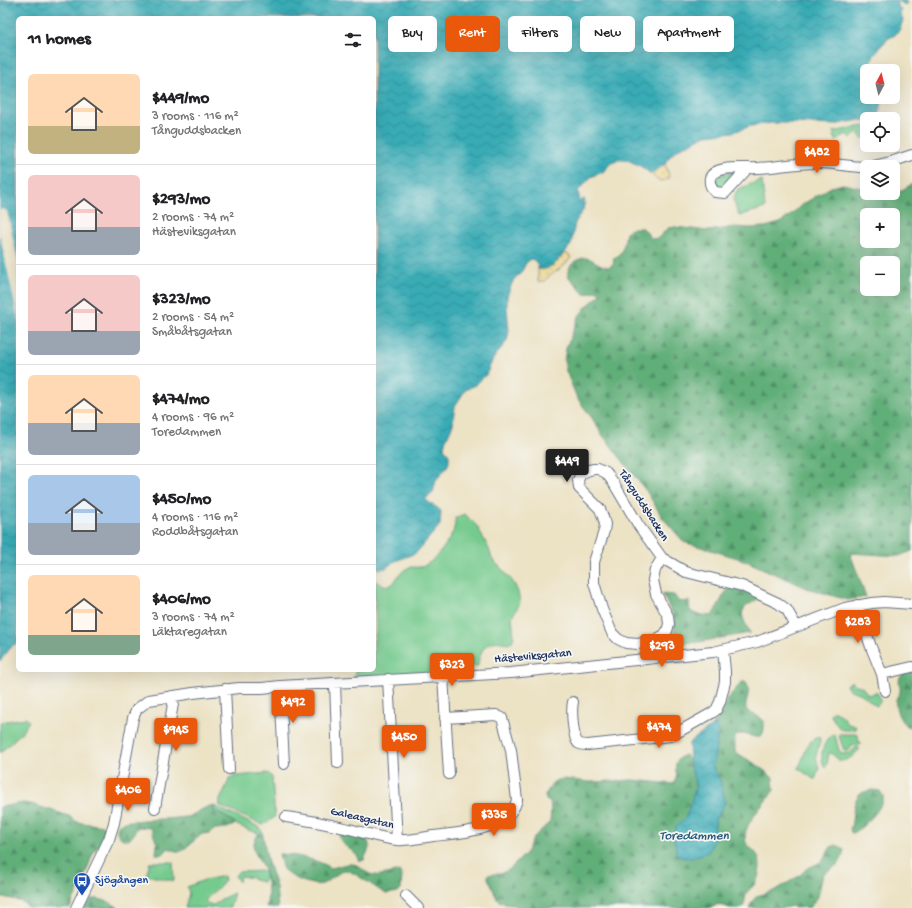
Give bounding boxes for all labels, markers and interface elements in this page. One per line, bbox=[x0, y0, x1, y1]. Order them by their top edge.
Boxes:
chip: Buy bbox=[388, 16, 437, 52]
chip: Rent bbox=[445, 16, 500, 52]
chip: Filters bbox=[508, 16, 572, 52]
chip: New bbox=[580, 16, 635, 52]
chip: Apartment bbox=[643, 16, 734, 52]
icon: filters bbox=[342, 29, 364, 51]
text: 11 homes bbox=[28, 30, 91, 50]
north arrow bbox=[860, 64, 900, 104]
map controls bbox=[860, 64, 900, 296]
text: $449/mo bbox=[152, 89, 209, 109]
icon: home bbox=[60, 90, 108, 138]
text: 3 rooms · 116 m² bbox=[152, 109, 239, 124]
button: locate bbox=[860, 112, 900, 152]
text: Tånguddsbacken bbox=[152, 124, 241, 139]
pin: $482 bbox=[793, 140, 841, 174]
text: $482 bbox=[804, 145, 830, 160]
button: layers bbox=[860, 160, 900, 200]
text: $293/mo bbox=[152, 190, 210, 210]
icon: home bbox=[60, 191, 108, 239]
button: + bbox=[860, 208, 900, 248]
text: 2 rooms · 74 m² bbox=[152, 210, 234, 225]
text: Hästeviksgatan bbox=[152, 225, 236, 240]
button: − bbox=[860, 256, 900, 296]
text: $323/mo bbox=[152, 290, 211, 310]
icon: home bbox=[60, 291, 108, 339]
text: 2 rooms · 54 m² bbox=[152, 310, 234, 325]
text: Småbåtsgatan bbox=[152, 325, 232, 340]
text: $474/mo bbox=[152, 390, 210, 410]
icon: home bbox=[60, 391, 108, 439]
text: 4 rooms · 96 m² bbox=[152, 410, 234, 425]
text: Toredammen bbox=[152, 425, 221, 440]
pin: $449 bbox=[543, 449, 591, 483]
text: $449 bbox=[555, 454, 579, 469]
street label: Tånguddsbacken bbox=[614, 467, 671, 545]
text: $450/mo bbox=[152, 490, 211, 510]
icon: home bbox=[60, 491, 108, 539]
text: 4 rooms · 116 m² bbox=[152, 510, 238, 525]
text: Roddbåtsgatan bbox=[152, 525, 238, 540]
text: $406/mo bbox=[152, 590, 211, 610]
icon: home bbox=[60, 591, 108, 639]
text: 3 rooms · 74 m² bbox=[152, 610, 235, 625]
pin: $283 bbox=[834, 610, 882, 644]
text: $283 bbox=[845, 615, 871, 630]
text: Läktaregatan bbox=[152, 625, 227, 640]
pin: $293 bbox=[638, 634, 686, 668]
text: $293 bbox=[649, 639, 675, 654]
street label: Hästeviksgatan bbox=[494, 647, 572, 667]
pin: $323 bbox=[428, 653, 476, 687]
text: $323 bbox=[439, 658, 465, 673]
pin: $492 bbox=[269, 690, 317, 724]
text: $492 bbox=[281, 695, 305, 710]
pin: $474 bbox=[635, 715, 683, 749]
pin: $945 bbox=[152, 718, 200, 752]
text: $474 bbox=[647, 720, 671, 735]
text: $945 bbox=[163, 723, 189, 738]
pin: $450 bbox=[380, 725, 428, 759]
text: $450 bbox=[391, 730, 417, 745]
pin: $406 bbox=[104, 778, 152, 812]
text: $406 bbox=[115, 783, 141, 798]
pin: $335 bbox=[470, 803, 518, 837]
street label: Galeasgatan bbox=[329, 805, 395, 833]
text: $335 bbox=[481, 808, 507, 823]
water label: Toredammen bbox=[659, 829, 729, 844]
bus stop icon: Sjögången bbox=[72, 871, 92, 896]
place label: Sjögången bbox=[95, 874, 148, 888]

